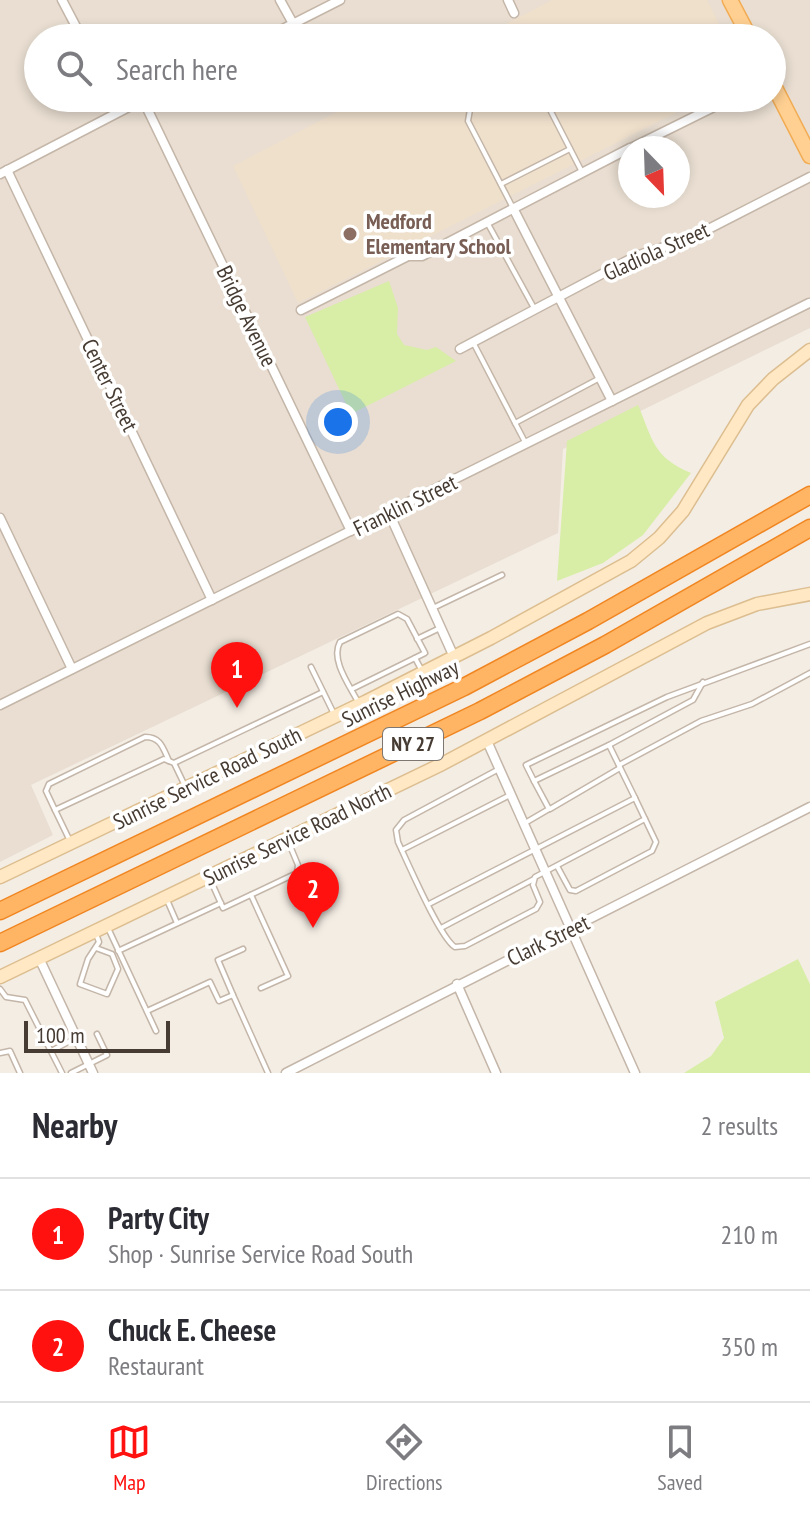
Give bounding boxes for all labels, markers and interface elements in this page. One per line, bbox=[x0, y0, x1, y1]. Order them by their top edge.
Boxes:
search box bbox=[24, 24, 786, 112]
icon: search bbox=[52, 46, 96, 90]
text: Search here bbox=[116, 49, 238, 88]
north arrow bbox=[618, 136, 690, 208]
place label: Medford Elementary School bbox=[366, 207, 512, 260]
street label: Gladiola Street bbox=[599, 215, 713, 287]
marker: Medford Elementary School bbox=[341, 225, 359, 243]
street label: Bridge Avenue bbox=[211, 261, 283, 371]
street label: Center Street bbox=[76, 334, 144, 436]
your location bbox=[318, 402, 358, 442]
street label: Franklin Street bbox=[349, 468, 461, 542]
pin: 1 bbox=[211, 642, 263, 708]
street label: Sunrise Highway bbox=[337, 652, 464, 733]
street label: Sunrise Service Road South bbox=[108, 720, 306, 836]
road number: NY 27 bbox=[383, 728, 443, 760]
street label: Sunrise Service Road North bbox=[199, 776, 395, 892]
pin: 2 bbox=[287, 862, 339, 928]
street label: Clark Street bbox=[502, 908, 594, 972]
scale bar bbox=[24, 1017, 170, 1053]
text: 100 m bbox=[36, 1021, 85, 1049]
text: Nearby bbox=[32, 1103, 117, 1147]
text: 2 results bbox=[701, 1109, 778, 1142]
text: Party City bbox=[108, 1198, 209, 1237]
text: 1 bbox=[52, 1218, 64, 1251]
text: 210 m bbox=[720, 1218, 778, 1251]
text: Shop · Sunrise Service Road South bbox=[108, 1237, 413, 1270]
text: Chuck E. Cheese bbox=[108, 1310, 276, 1349]
text: 2 bbox=[52, 1330, 64, 1363]
text: 350 m bbox=[720, 1330, 778, 1363]
text: Restaurant bbox=[108, 1349, 204, 1382]
tab: Map bbox=[107, 1420, 151, 1496]
tab: Directions bbox=[366, 1420, 443, 1496]
tab: Saved bbox=[657, 1420, 703, 1496]

